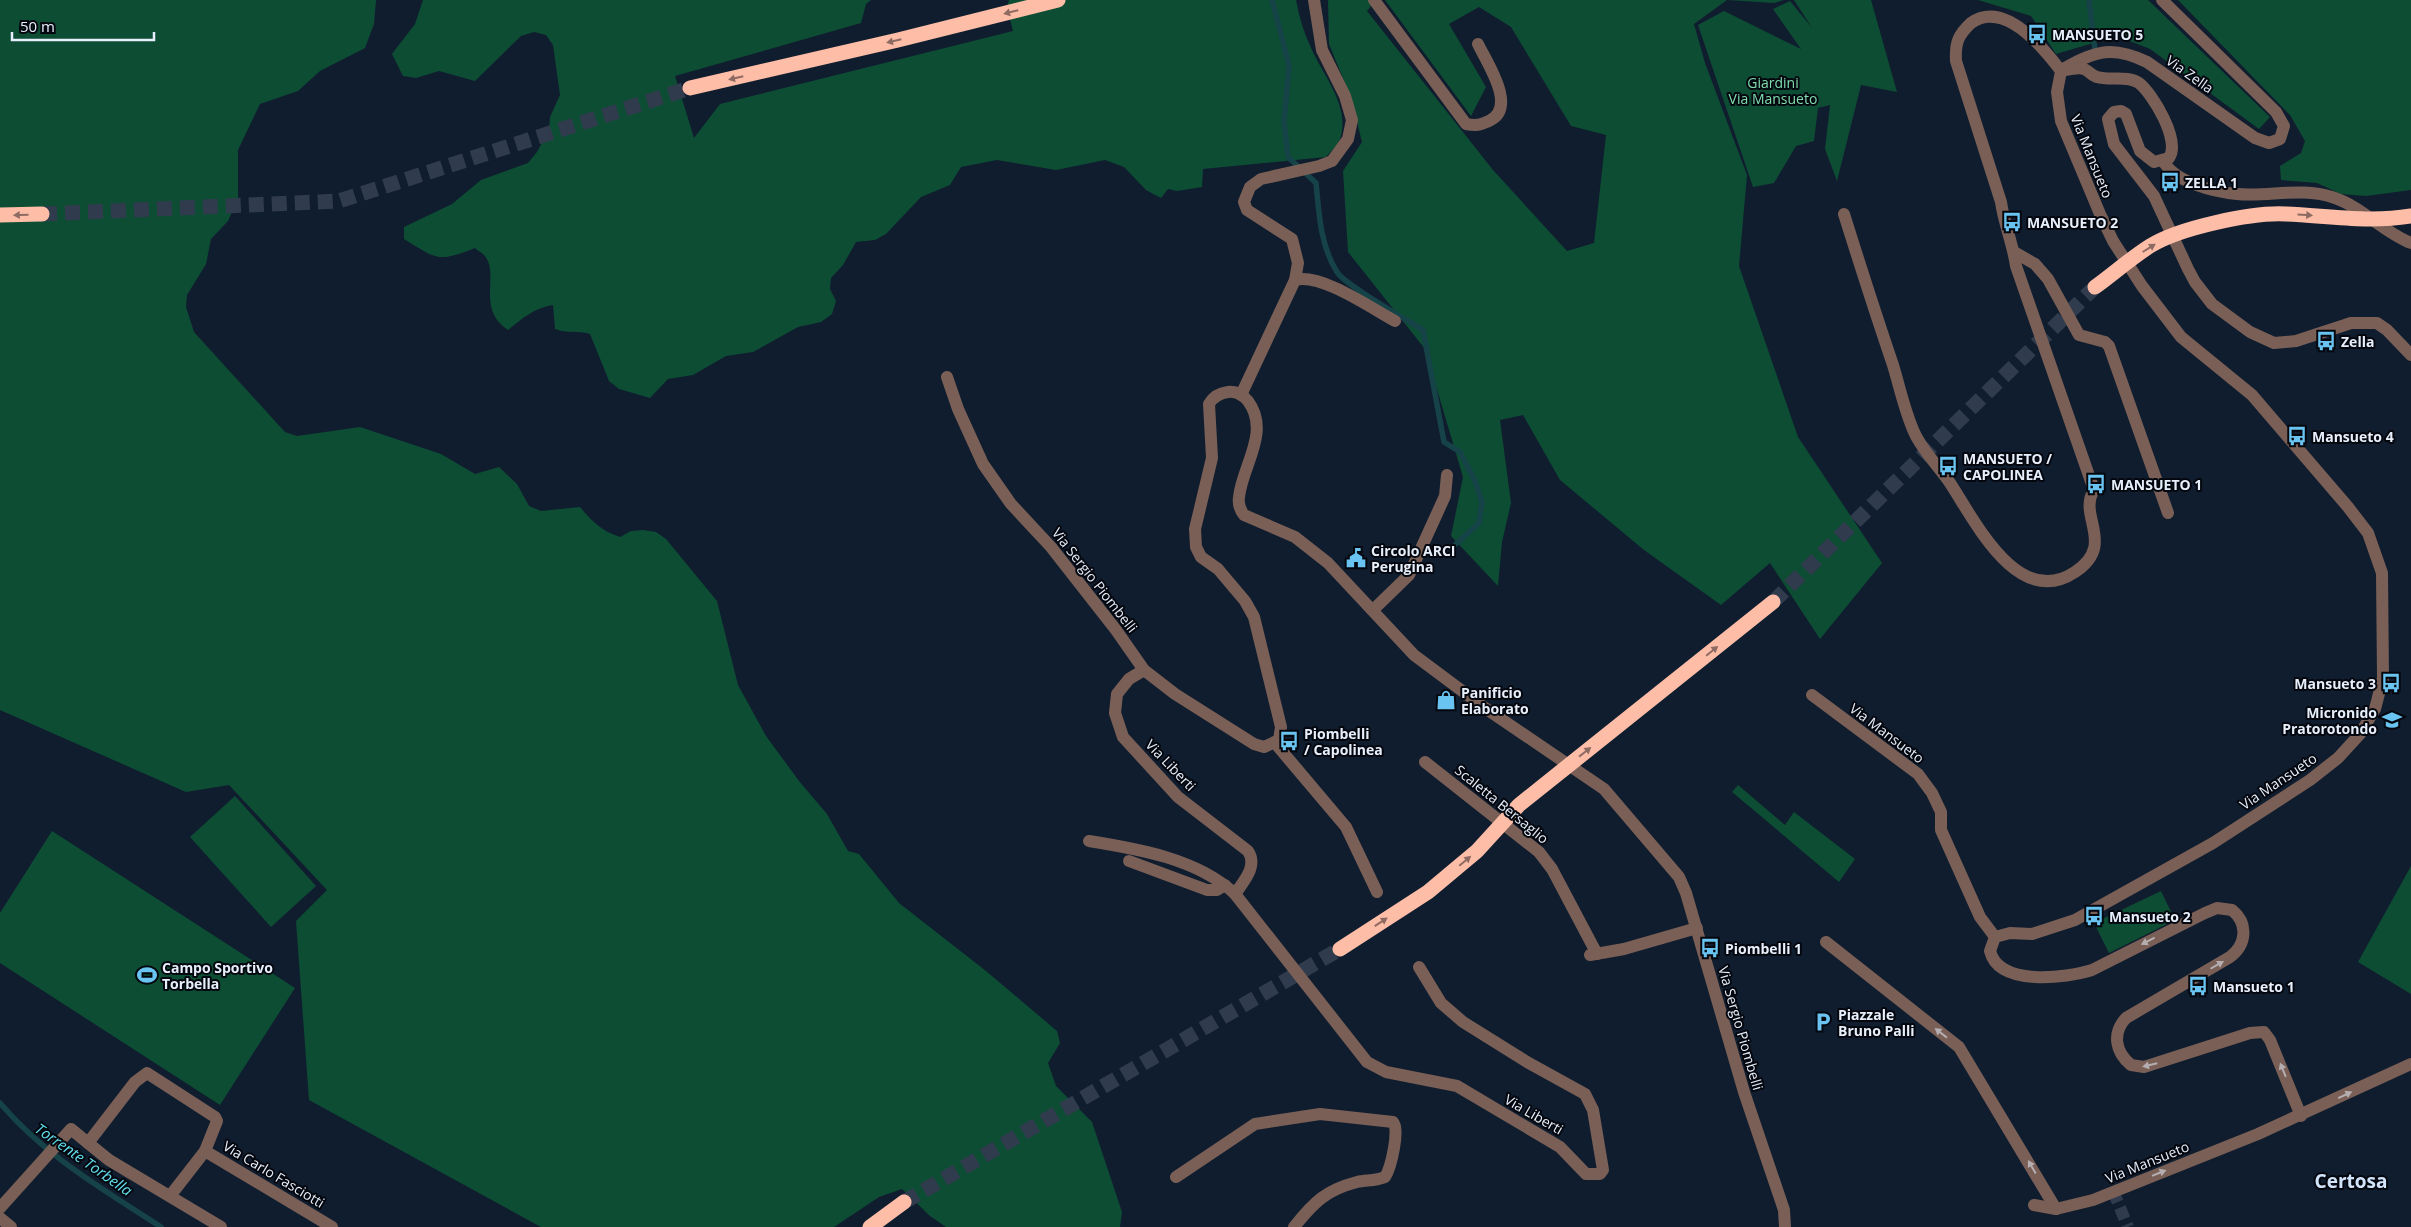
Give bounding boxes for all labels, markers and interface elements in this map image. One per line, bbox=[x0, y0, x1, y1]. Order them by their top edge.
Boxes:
one-way arrow bbox=[1004, 8, 1019, 16]
scale bar bbox=[12, 10, 155, 42]
text: 50 m bbox=[20, 16, 55, 36]
bus stop icon: MANSUETO 5 bbox=[2026, 23, 2048, 45]
place label: MANSUETO 5 bbox=[2052, 25, 2143, 44]
one-way arrow bbox=[887, 37, 902, 45]
street label: Via Zella bbox=[2162, 51, 2218, 97]
park label: Giardini Via Mansueto bbox=[1729, 73, 1817, 108]
one-way arrow bbox=[729, 74, 744, 82]
street label: Via Mansueto bbox=[2067, 111, 2117, 201]
bus stop icon: ZELLA 1 bbox=[2159, 171, 2181, 193]
place label: ZELLA 1 bbox=[2185, 173, 2238, 192]
one-way arrow bbox=[13, 211, 29, 219]
bus stop icon: MANSUETO 2 bbox=[2001, 211, 2023, 233]
one-way arrow bbox=[2298, 212, 2314, 220]
place label: MANSUETO 2 bbox=[2027, 213, 2118, 232]
one-way arrow bbox=[2142, 244, 2155, 253]
bus stop icon: Zella bbox=[2315, 330, 2337, 352]
place label: Zella bbox=[2341, 332, 2374, 351]
bus stop icon: Mansueto 4 bbox=[2286, 425, 2308, 447]
place label: Mansueto 4 bbox=[2312, 427, 2394, 446]
place label: MANSUETO / CAPOLINEA bbox=[1963, 449, 2052, 484]
bus stop icon: MANSUETO / CAPOLINEA bbox=[1937, 455, 1959, 477]
bus stop icon: MANSUETO 1 bbox=[2085, 473, 2107, 495]
place label: MANSUETO 1 bbox=[2111, 475, 2202, 494]
street label: Via Sergio Piombelli bbox=[1048, 524, 1142, 636]
place label: Circolo ARCI Perugina bbox=[1371, 541, 1455, 576]
public building icon: Circolo ARCI Perugina bbox=[1345, 547, 1367, 569]
one-way arrow bbox=[1705, 645, 1718, 656]
bus stop icon: Mansueto 3 bbox=[2380, 672, 2402, 694]
place label: Mansueto 3 bbox=[2294, 674, 2376, 693]
place label: Panificio Elaborato bbox=[1461, 683, 1529, 718]
shop icon: Panificio Elaborato bbox=[1435, 689, 1457, 711]
street label: Via Mansueto bbox=[1846, 699, 1928, 767]
place label: Micronido Pratorotondo bbox=[2282, 703, 2377, 738]
school or university icon: Micronido Pratorotondo bbox=[2381, 709, 2403, 731]
place label: Piombelli / Capolinea bbox=[1304, 724, 1383, 759]
bus stop icon: Piombelli / Capolinea bbox=[1278, 730, 1300, 752]
street label: Via Liberti bbox=[1142, 735, 1200, 795]
one-way arrow bbox=[1578, 747, 1591, 758]
street label: Via Mansueto bbox=[2236, 748, 2320, 814]
street label: Scaletta Bersaglio bbox=[1451, 760, 1553, 848]
one-way arrow bbox=[1459, 856, 1472, 867]
bus stop icon: Mansueto 2 bbox=[2083, 905, 2105, 927]
place label: Mansueto 2 bbox=[2109, 907, 2191, 926]
one-way arrow bbox=[1374, 918, 1388, 927]
bus stop icon: Piombelli 1 bbox=[1699, 937, 1721, 959]
one-way arrow bbox=[2141, 937, 2156, 946]
place label: Piombelli 1 bbox=[1725, 939, 1802, 958]
place label: Campo Sportivo Torbella bbox=[162, 958, 273, 993]
one-way arrow bbox=[2210, 960, 2223, 969]
sports icon: Campo Sportivo Torbella bbox=[136, 964, 158, 986]
street label: Via Sergio Piombelli bbox=[1714, 964, 1768, 1092]
bus stop icon: Mansueto 1 bbox=[2187, 975, 2209, 997]
place label: Mansueto 1 bbox=[2213, 977, 2295, 996]
place label: Piazzale Bruno Palli bbox=[1838, 1005, 1915, 1040]
parking icon: Piazzale Bruno Palli bbox=[1812, 1011, 1834, 1033]
one-way arrow bbox=[1935, 1028, 1948, 1039]
one-way arrow bbox=[2142, 1061, 2157, 1069]
one-way arrow bbox=[2278, 1063, 2286, 1077]
street label: Via Liberti bbox=[1501, 1090, 1567, 1138]
one-way arrow bbox=[2338, 1091, 2352, 1099]
water label: Torrente Torbella bbox=[31, 1118, 137, 1200]
street label: Via Carlo Fasciotti bbox=[220, 1136, 328, 1212]
street label: Via Mansueto bbox=[2102, 1137, 2192, 1187]
one-way arrow bbox=[2027, 1160, 2036, 1173]
district label: Certosa bbox=[2315, 1168, 2387, 1194]
one-way arrow bbox=[2152, 1169, 2166, 1177]

